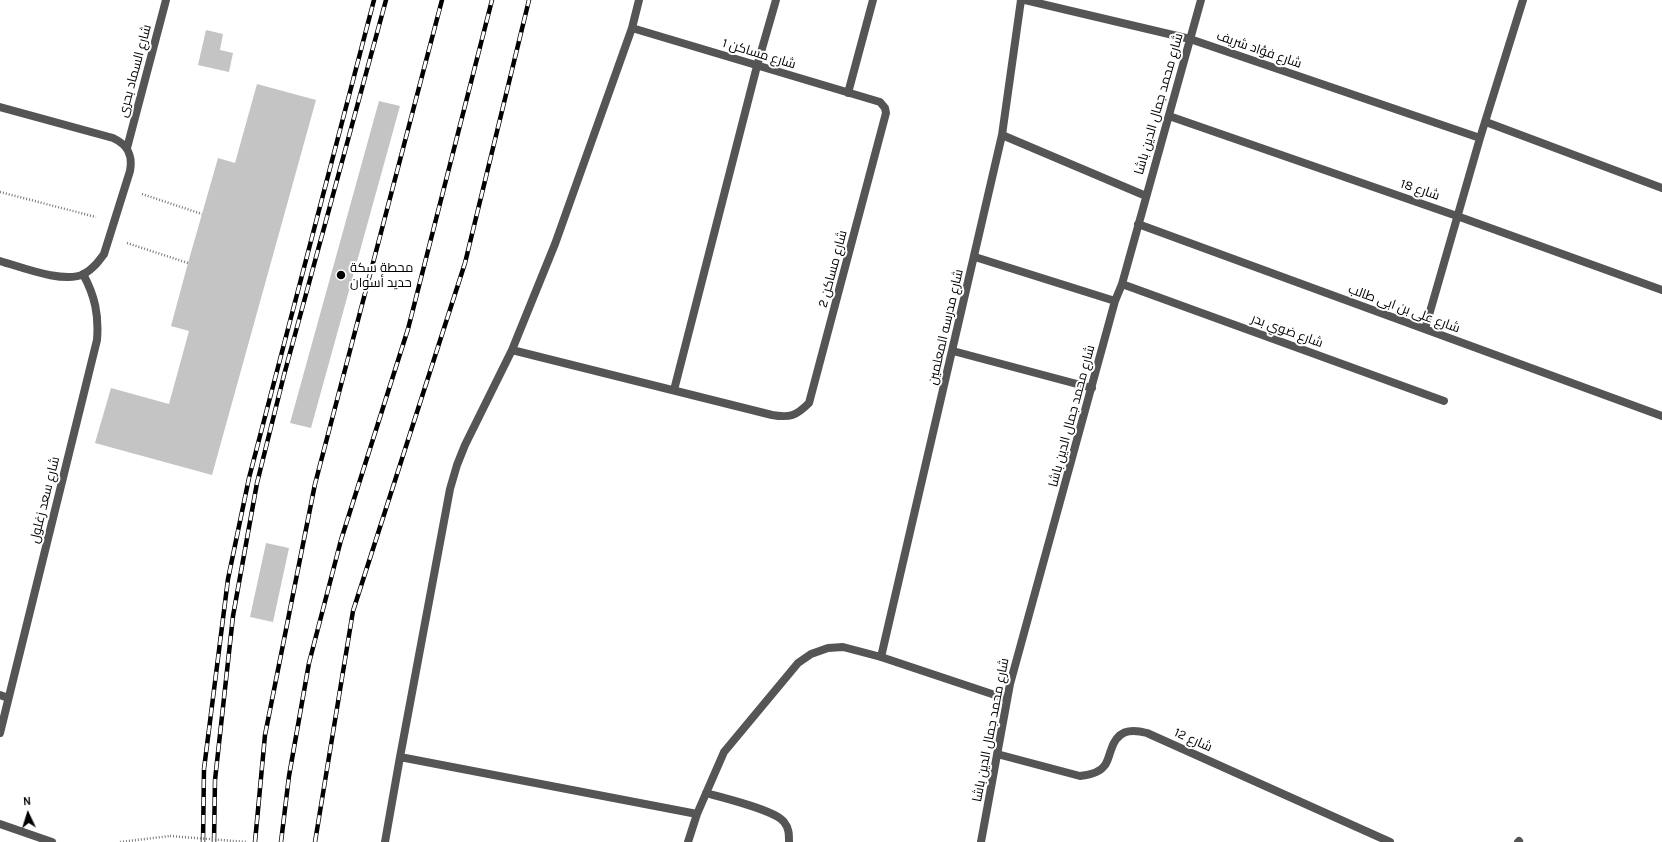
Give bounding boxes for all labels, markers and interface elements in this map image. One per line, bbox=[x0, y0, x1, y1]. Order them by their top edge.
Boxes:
street label: شارع السماد بحرى bbox=[115, 23, 155, 119]
street label: شارع فؤاد شريف bbox=[1214, 28, 1304, 72]
street label: شارع محمد جمال الدين باشا bbox=[1131, 31, 1187, 177]
street label: شارع مساكن 1 bbox=[720, 35, 798, 73]
street label: شارع 18 bbox=[1398, 176, 1442, 204]
street label: شارع مساكن 2 bbox=[815, 229, 851, 309]
place label: محطة سكة حديد أسوان bbox=[350, 260, 413, 291]
street label: شارع مدرسه المعلمين bbox=[925, 268, 967, 386]
marker: محطة سكة حديد أسوان bbox=[335, 269, 347, 281]
street label: شارع على بن ابى طالب bbox=[1346, 282, 1462, 336]
street label: شارع ضوي بدر bbox=[1249, 311, 1325, 351]
street label: شارع محمد جمال الدين باشا bbox=[1046, 343, 1098, 489]
street label: شارع سعد زغلول bbox=[27, 455, 63, 545]
street label: شارع محمد جمال الدين باشا bbox=[969, 657, 1013, 803]
street label: شارع 12 bbox=[1172, 725, 1214, 755]
north arrow bbox=[8, 794, 48, 834]
text: N bbox=[23, 795, 32, 808]

